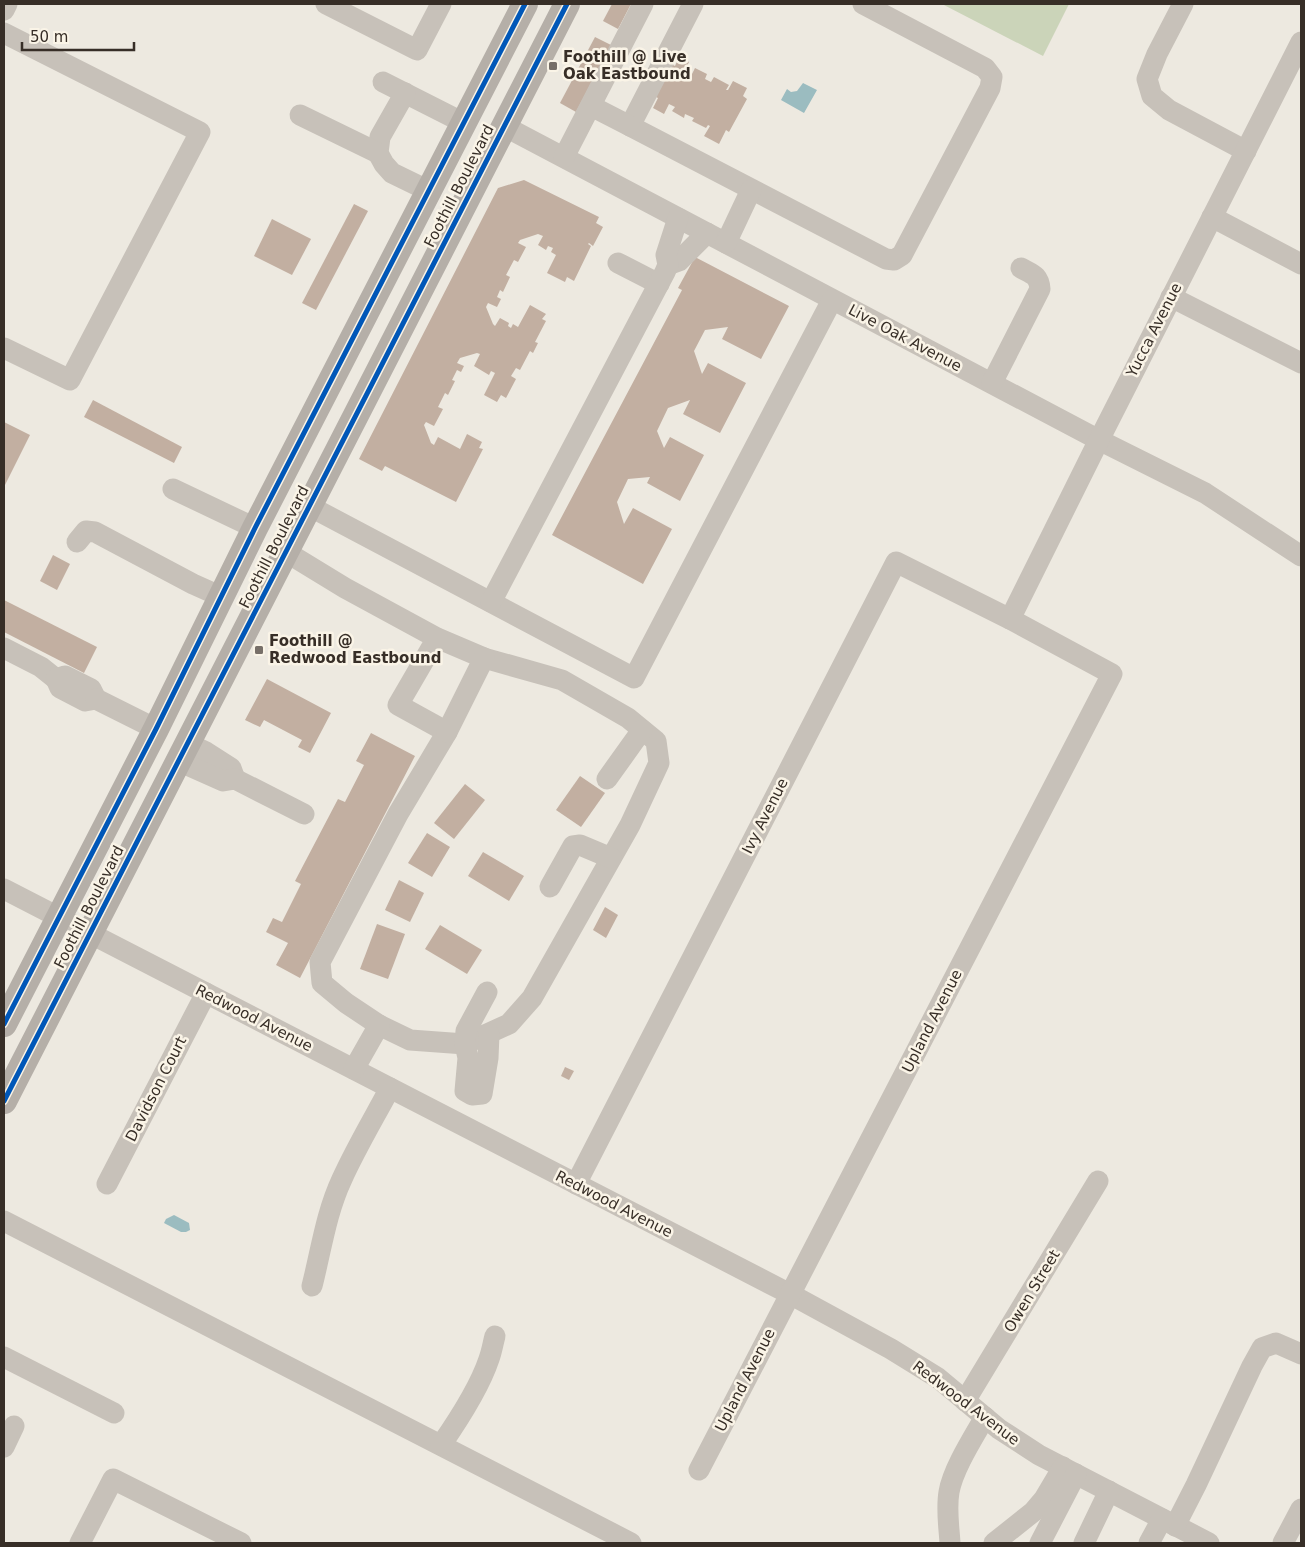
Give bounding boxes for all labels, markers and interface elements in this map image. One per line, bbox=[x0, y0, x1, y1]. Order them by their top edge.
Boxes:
scale bar bbox=[22, 20, 135, 52]
text: 50 m bbox=[30, 28, 68, 46]
place label: Foothill @ Live Oak Eastbound bbox=[563, 48, 691, 83]
marker: Foothill @ Live Oak Eastbound bbox=[547, 60, 559, 72]
street label: Foothill Boulevard bbox=[420, 122, 498, 250]
street label: Yucca Avenue bbox=[1122, 280, 1185, 381]
street label: Live Oak Avenue bbox=[845, 301, 965, 375]
street label: Foothill Boulevard bbox=[235, 483, 313, 611]
place label: Foothill @ Redwood Eastbound bbox=[269, 632, 442, 667]
marker: Foothill @ Redwood Eastbound bbox=[253, 644, 265, 656]
street label: Ivy Avenue bbox=[738, 775, 792, 857]
street label: Foothill Boulevard bbox=[50, 843, 128, 971]
street label: Upland Avenue bbox=[898, 966, 966, 1076]
street label: Redwood Avenue bbox=[192, 981, 316, 1055]
street label: Davidson Court bbox=[122, 1033, 190, 1145]
street label: Redwood Avenue bbox=[552, 1167, 676, 1241]
street label: Owen Street bbox=[1000, 1246, 1064, 1336]
street label: Upland Avenue bbox=[711, 1325, 779, 1435]
street label: Redwood Avenue bbox=[909, 1357, 1023, 1449]

